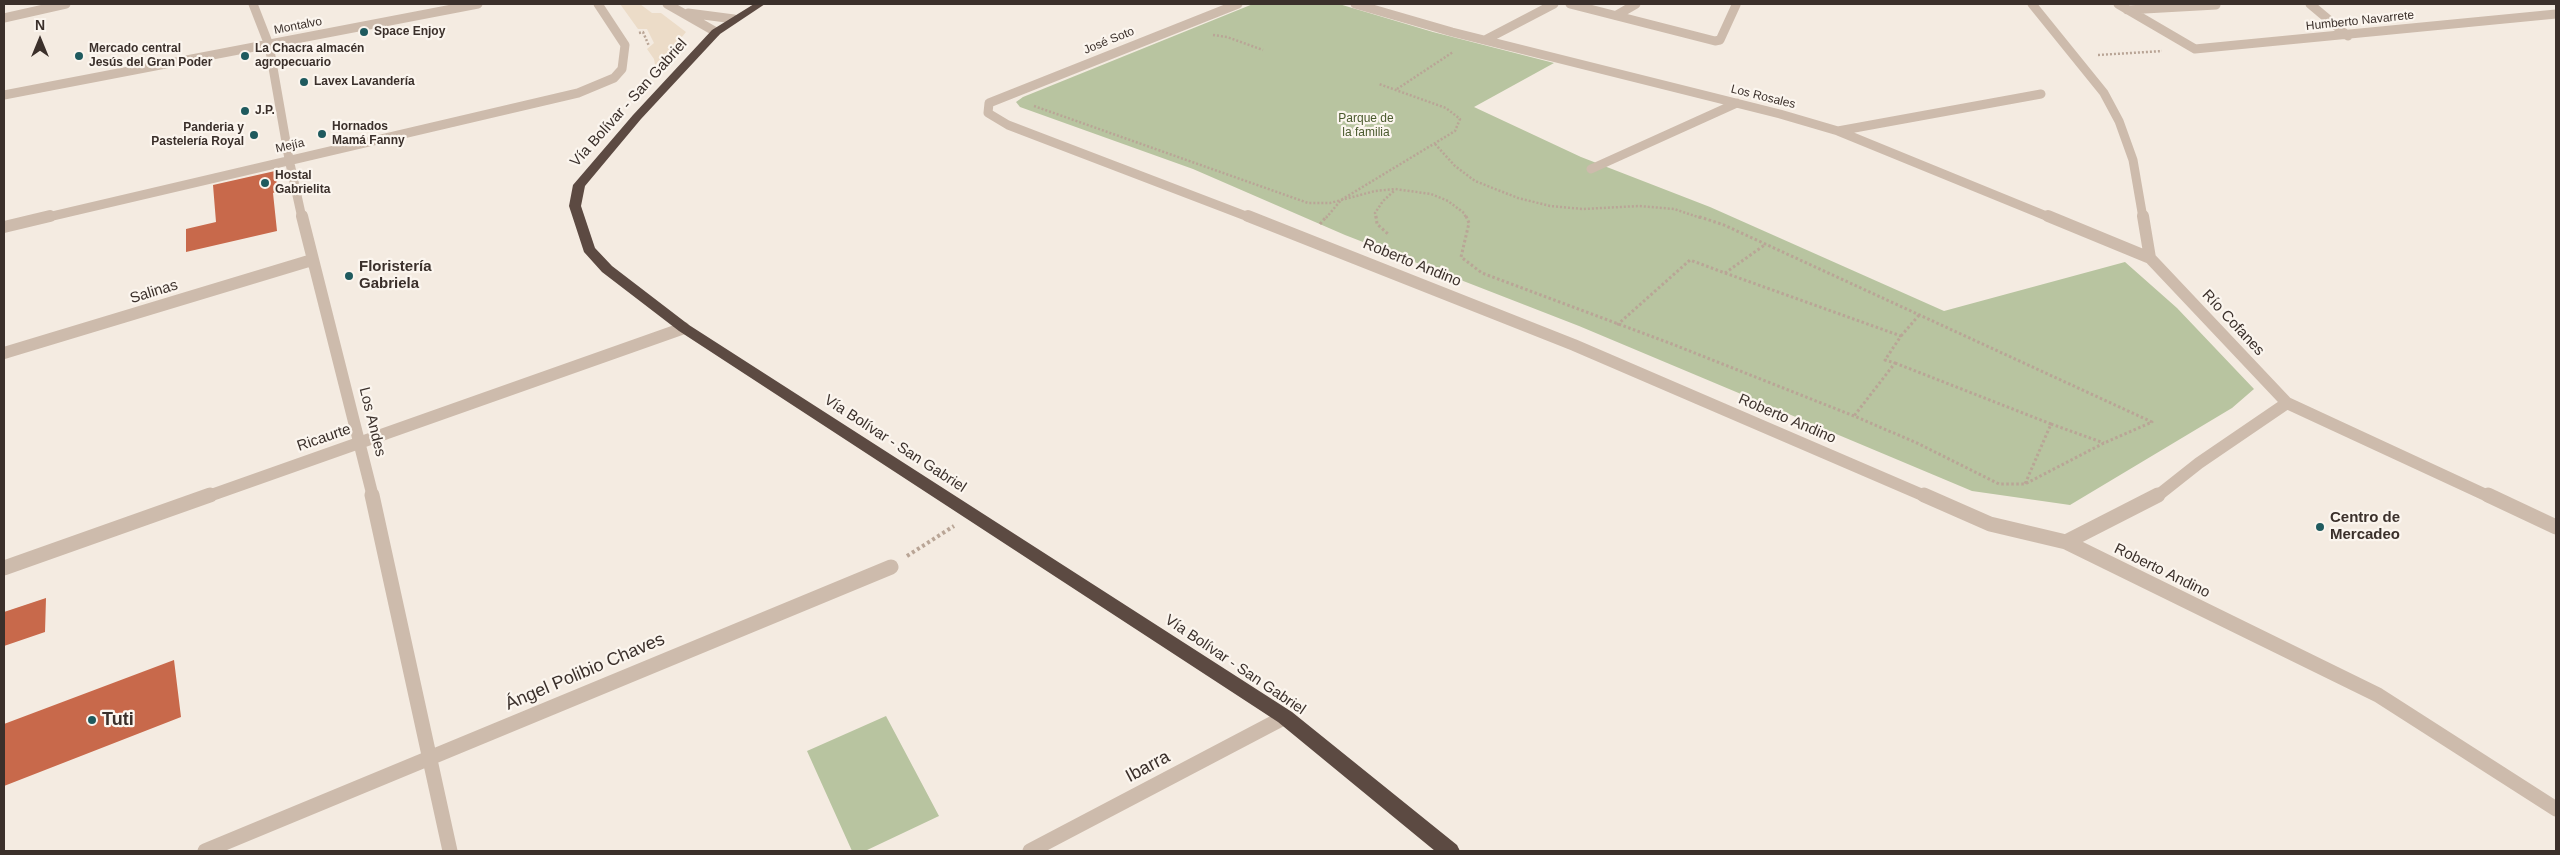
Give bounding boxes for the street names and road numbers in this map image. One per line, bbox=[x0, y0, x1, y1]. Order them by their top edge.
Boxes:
street label: Humberto Navarrete bbox=[2305, 8, 2415, 34]
street label: Montalvo bbox=[273, 14, 323, 38]
street label: José Soto bbox=[1082, 24, 1136, 58]
street label: Vía Bolívar - San Gabriel bbox=[567, 35, 691, 171]
street label: Los Rosales bbox=[1729, 82, 1797, 112]
street label: Mejía bbox=[274, 136, 306, 156]
street label: Roberto Andino bbox=[1360, 235, 1464, 291]
street label: Salinas bbox=[128, 276, 180, 308]
street label: Río Cofanes bbox=[2198, 286, 2268, 360]
street label: Los Andes bbox=[355, 385, 389, 459]
street label: Roberto Andino bbox=[1736, 390, 1838, 448]
street label: Vía Bolívar - San Gabriel bbox=[821, 391, 969, 497]
street label: Ricaurte bbox=[295, 420, 353, 456]
street label: Roberto Andino bbox=[2111, 540, 2213, 602]
street label: Vía Bolívar - San Gabriel bbox=[1161, 611, 1309, 719]
street label: Ángel Polibio Chaves bbox=[502, 629, 668, 715]
street label: Ibarra bbox=[1122, 746, 1174, 788]

